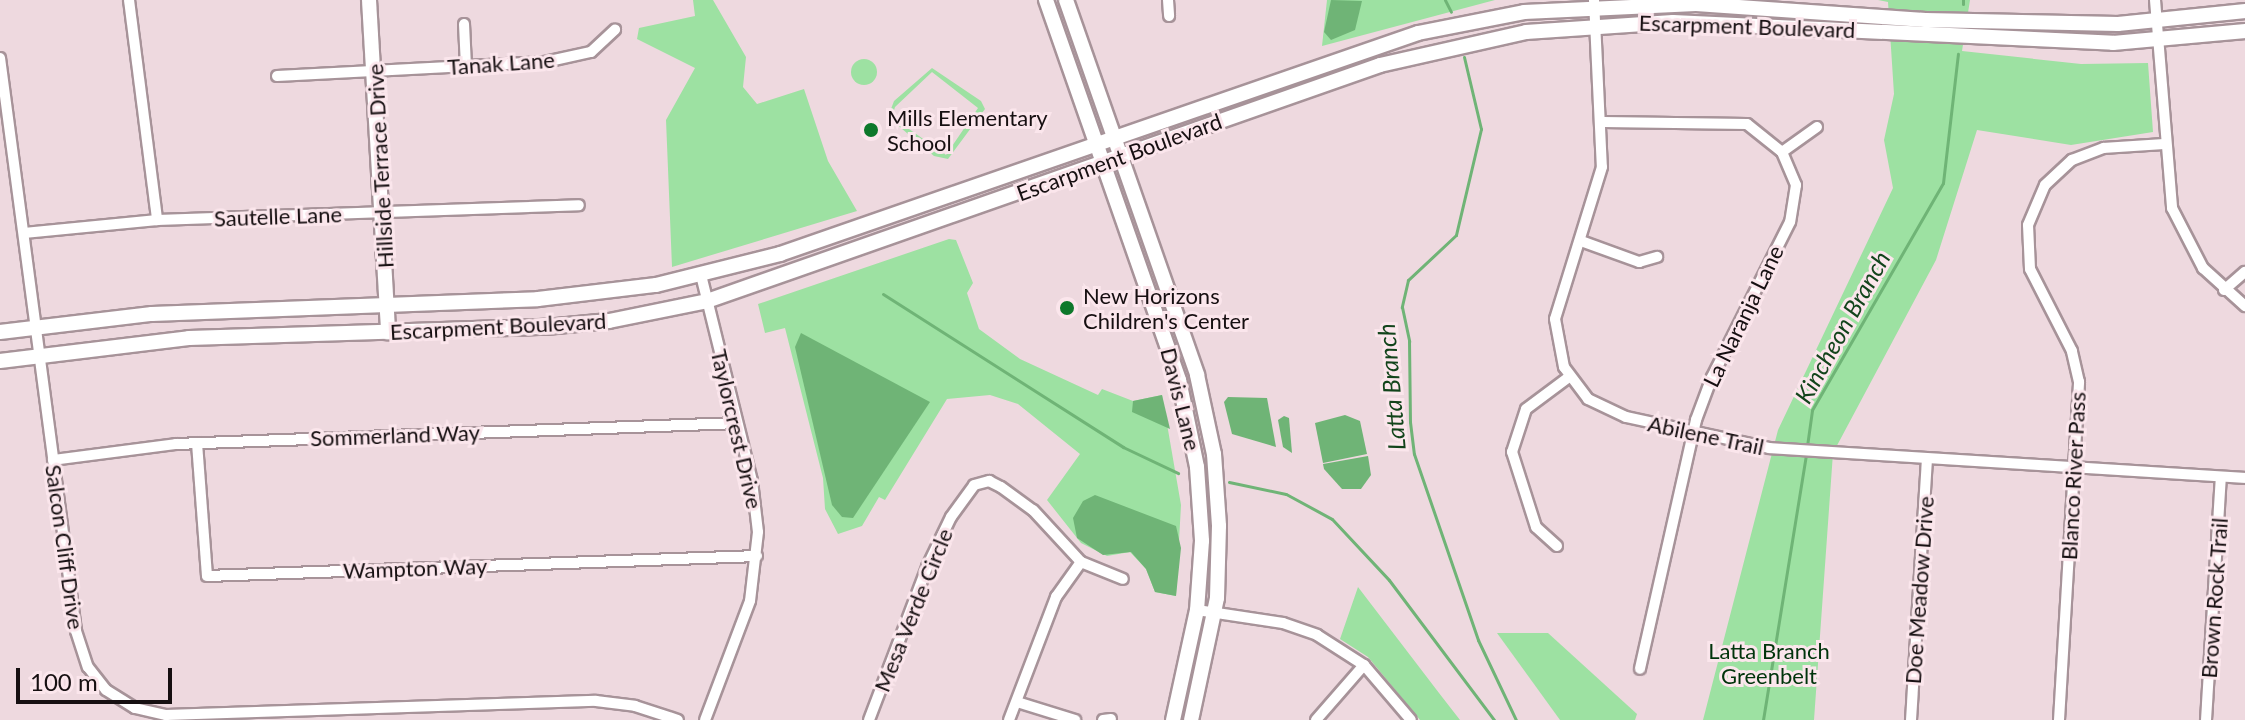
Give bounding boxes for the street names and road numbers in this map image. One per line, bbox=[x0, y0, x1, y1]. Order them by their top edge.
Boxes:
street label: Escarpment Boulevard bbox=[1638, 9, 1856, 43]
street label: Tanak Lane bbox=[446, 46, 556, 80]
street label: Hillside Terrace Drive bbox=[361, 63, 399, 269]
street label: Escarpment Boulevard bbox=[1013, 108, 1225, 206]
street label: Sautelle Lane bbox=[213, 201, 343, 231]
street label: La Naranja Lane bbox=[1697, 241, 1789, 391]
street label: Escarpment Boulevard bbox=[389, 307, 607, 345]
street label: Davis Lane bbox=[1155, 345, 1207, 453]
street label: Taylorcrest Drive bbox=[706, 347, 768, 511]
street label: Blanco River Pass bbox=[2055, 391, 2091, 561]
street label: Abilene Trail bbox=[1645, 410, 1767, 460]
street label: Sommerland Way bbox=[310, 419, 480, 451]
street label: Salcon Cliff Drive bbox=[40, 463, 90, 631]
street label: Doe Meadow Drive bbox=[1899, 495, 1939, 685]
street label: Brown Rock Trail bbox=[2195, 516, 2233, 680]
street label: Mesa Verde Circle bbox=[868, 524, 958, 696]
street label: Wampton Way bbox=[342, 552, 488, 584]

